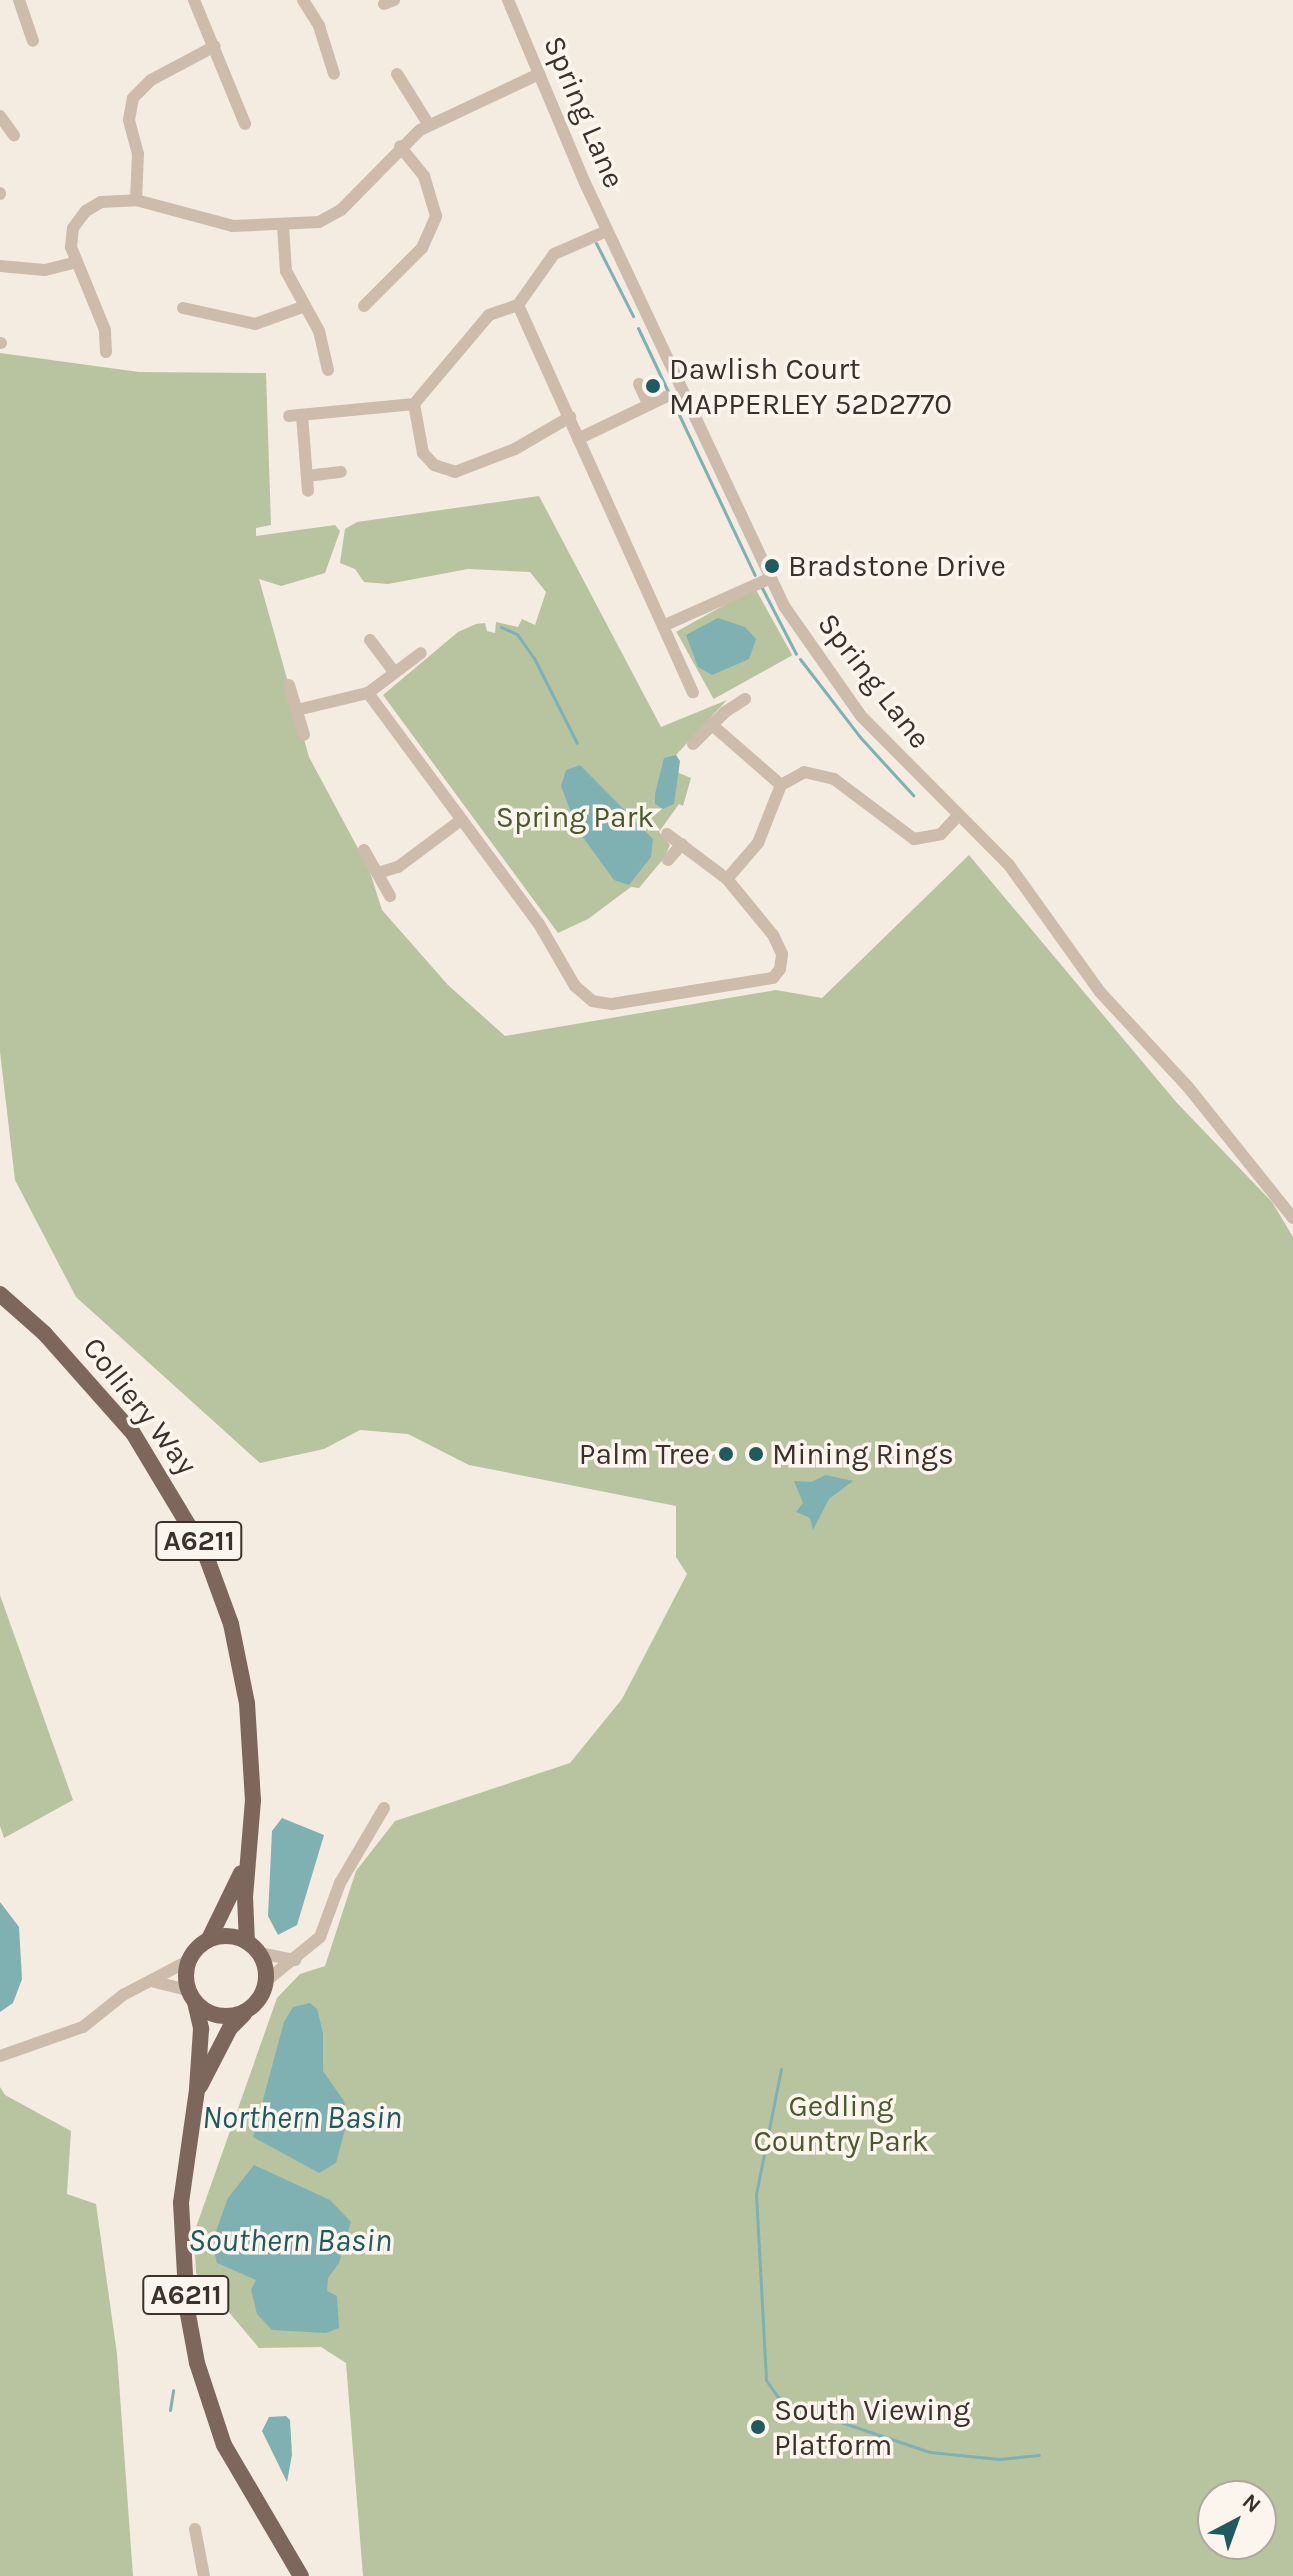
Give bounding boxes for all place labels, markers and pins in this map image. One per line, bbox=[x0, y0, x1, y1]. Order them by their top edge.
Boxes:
place label: Dawlish Court MAPPERLEY 52D2770 bbox=[669, 351, 952, 422]
marker: Dawlish Court MAPPERLEY 52D2770 bbox=[644, 377, 662, 395]
place label: Bradstone Drive bbox=[788, 548, 1006, 584]
marker: Bradstone Drive bbox=[763, 557, 781, 575]
place label: Palm Tree bbox=[579, 1436, 710, 1472]
place label: Mining Rings bbox=[772, 1436, 954, 1472]
marker: Palm Tree bbox=[717, 1445, 735, 1463]
marker: Mining Rings bbox=[747, 1445, 765, 1463]
place label: South Viewing Platform bbox=[774, 2392, 970, 2462]
marker: South Viewing Platform bbox=[749, 2418, 767, 2436]

